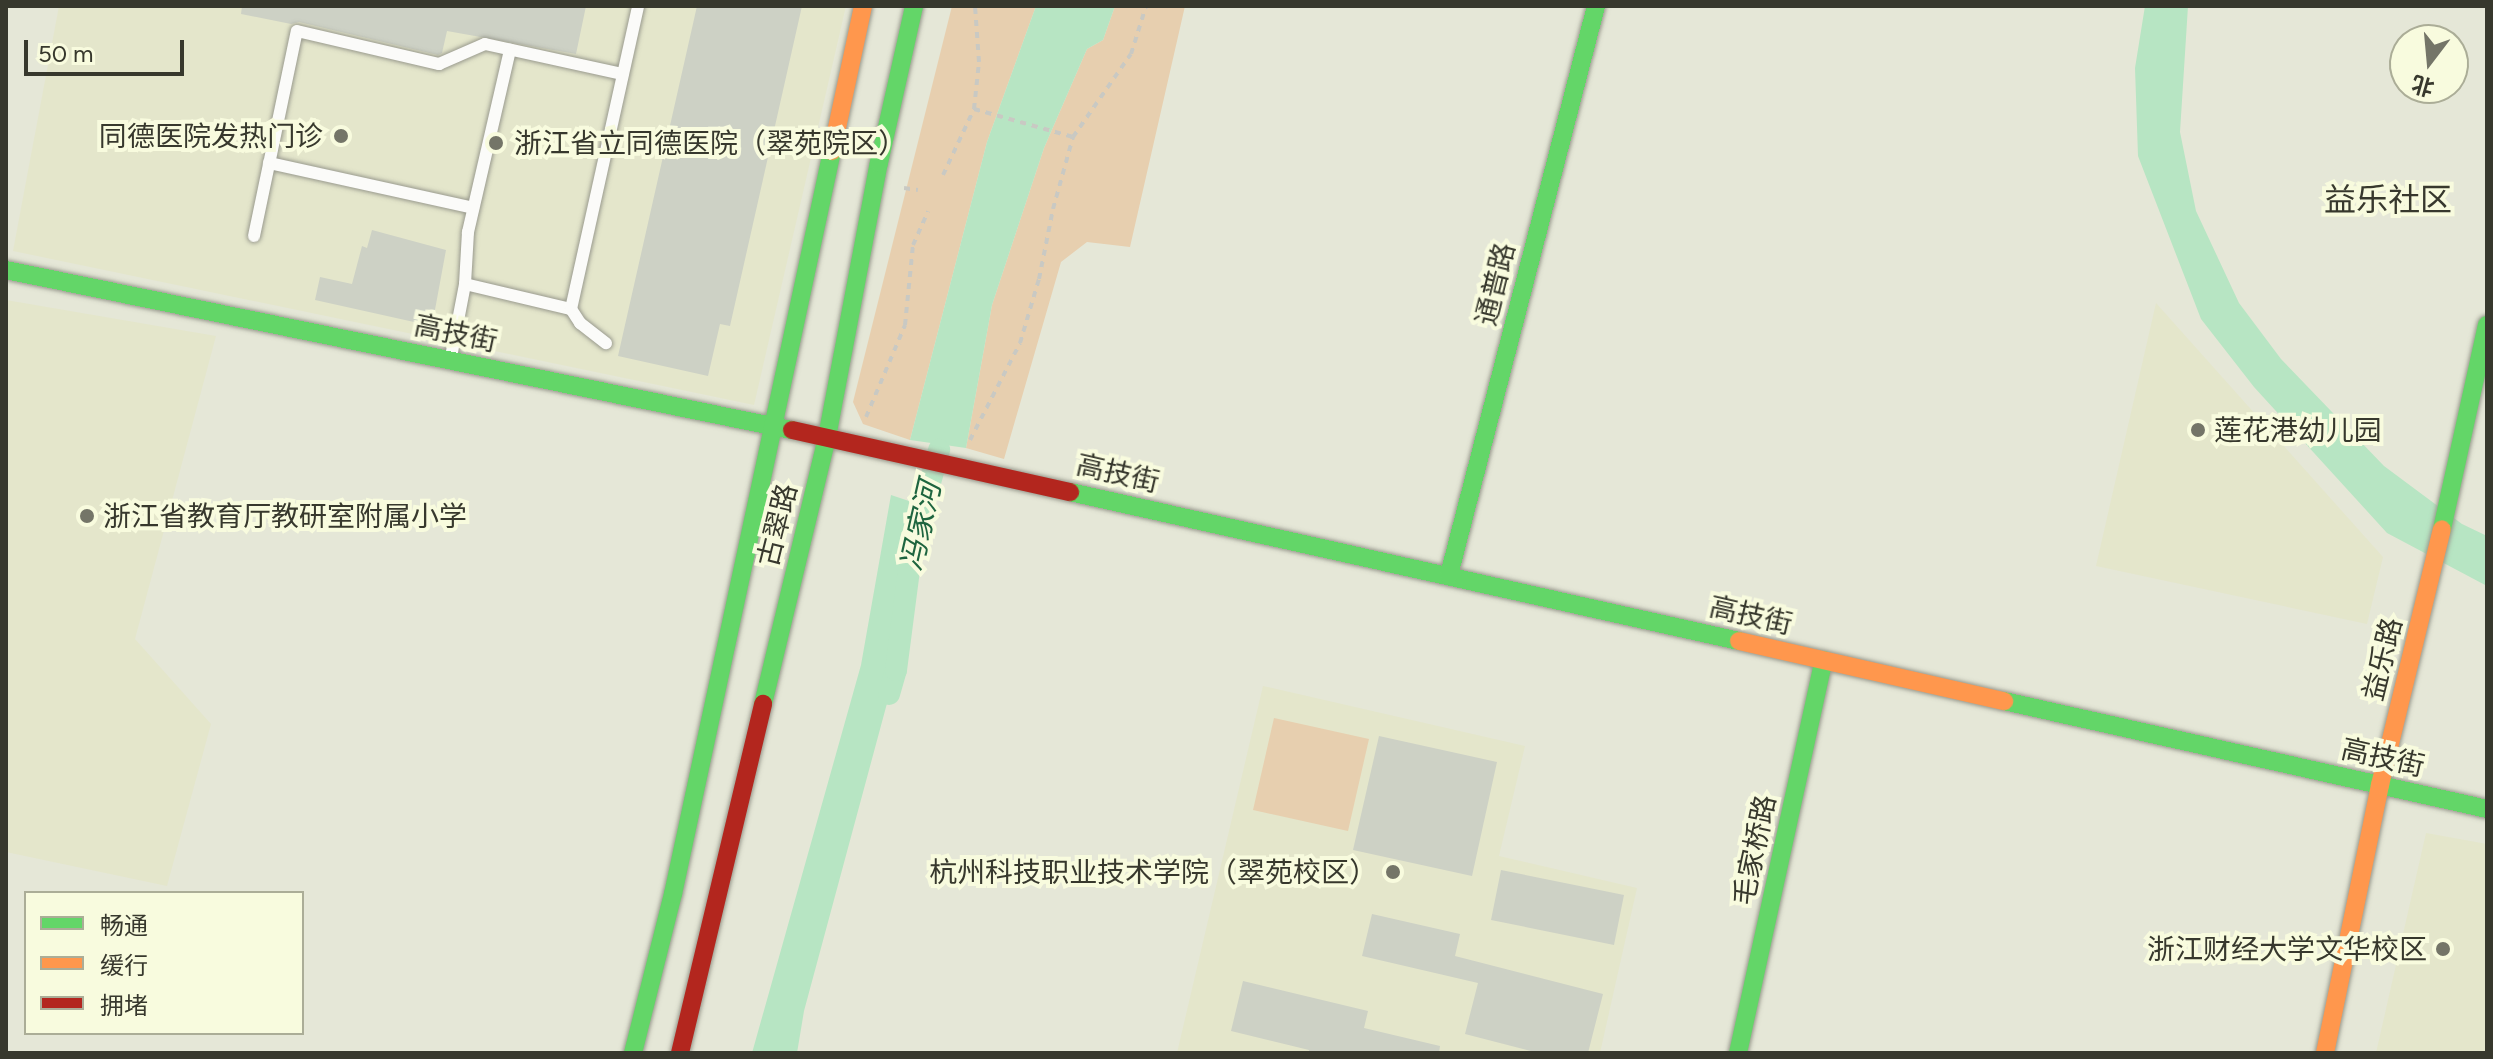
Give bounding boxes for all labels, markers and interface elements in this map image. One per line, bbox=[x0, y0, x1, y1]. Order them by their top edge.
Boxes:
scale bar bbox=[28, 24, 188, 74]
north arrow bbox=[2389, 24, 2469, 104]
text: 50 m bbox=[38, 39, 94, 68]
text: 北 bbox=[2409, 70, 2437, 102]
place label: 同德医院发热门诊 bbox=[99, 119, 323, 153]
marker: 同德医院发热门诊 bbox=[330, 125, 352, 147]
place label: 浙江省立同德医院（翠苑院区） bbox=[514, 126, 906, 160]
marker: 浙江省立同德医院（翠苑院区） bbox=[485, 132, 507, 154]
district label: 益乐社区 bbox=[2324, 181, 2452, 219]
street label: 通普路 bbox=[1469, 239, 1521, 329]
street label: 高技街 bbox=[411, 308, 501, 358]
place label: 莲花港幼儿园 bbox=[2214, 413, 2382, 447]
marker: 莲花港幼儿园 bbox=[2189, 421, 2207, 439]
street label: 高技街 bbox=[1073, 447, 1163, 499]
water label: 冯家河 bbox=[893, 478, 949, 574]
street label: 古翠路 bbox=[751, 480, 803, 570]
place label: 浙江省教育厅教研室附属小学 bbox=[103, 499, 467, 533]
marker: 浙江省教育厅教研室附属小学 bbox=[78, 507, 96, 525]
street label: 高技街 bbox=[1706, 589, 1796, 641]
street label: 益乐路 bbox=[2356, 614, 2408, 704]
street label: 高技街 bbox=[2338, 731, 2428, 783]
street label: 毛家桥路 bbox=[1726, 792, 1782, 908]
place label: 杭州科技职业技术学院（翠苑校区） bbox=[929, 855, 1377, 889]
marker: 杭州科技职业技术学院（翠苑校区） bbox=[1384, 863, 1402, 881]
legend bbox=[24, 891, 304, 1035]
text: 畅通 bbox=[100, 911, 148, 940]
place label: 浙江财经大学文华校区 bbox=[2147, 932, 2427, 966]
marker: 浙江财经大学文华校区 bbox=[2434, 940, 2452, 958]
text: 缓行 bbox=[100, 951, 148, 980]
text: 拥堵 bbox=[100, 991, 148, 1020]

